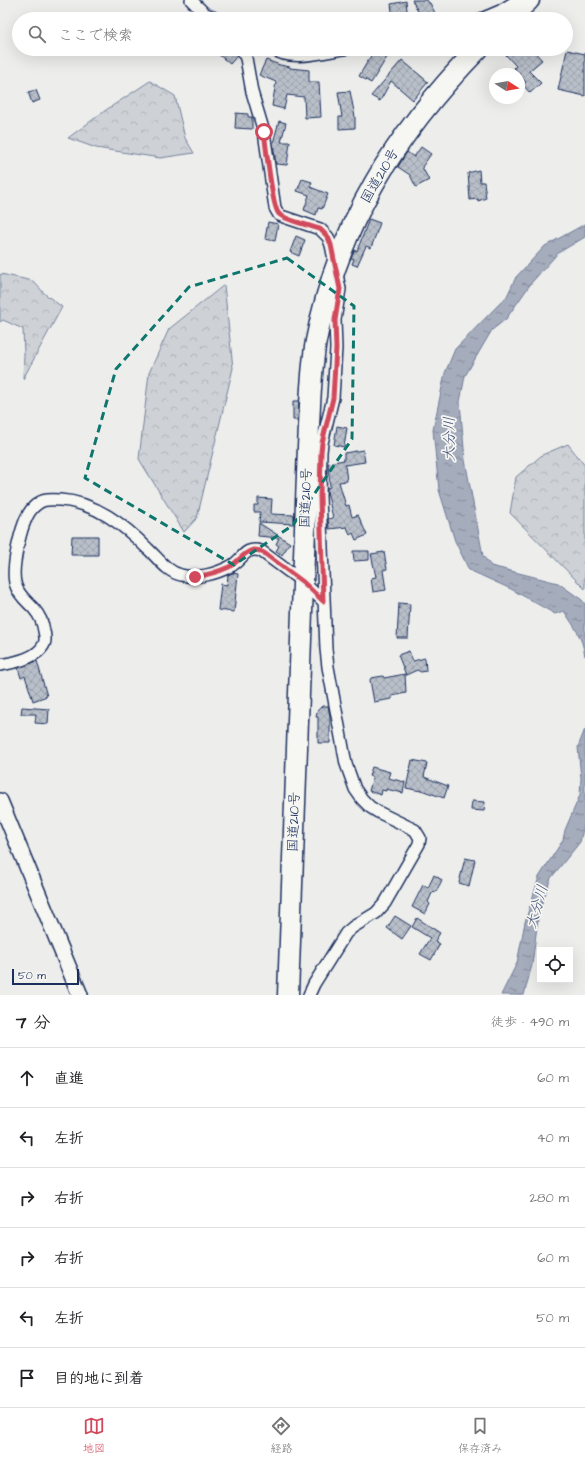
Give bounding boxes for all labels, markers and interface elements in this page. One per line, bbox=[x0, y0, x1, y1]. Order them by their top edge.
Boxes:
search box bbox=[12, 12, 573, 56]
icon: search bbox=[26, 23, 48, 45]
text: ここで検索 bbox=[58, 25, 133, 46]
north arrow bbox=[489, 68, 525, 104]
route start bbox=[255, 123, 273, 141]
street label: 国道210号 bbox=[356, 145, 404, 207]
water label: 大分川 bbox=[439, 416, 460, 462]
street label: 国道210号 bbox=[295, 467, 317, 529]
route end bbox=[186, 568, 204, 586]
street label: 国道210号 bbox=[283, 791, 305, 853]
water label: 大分川 bbox=[521, 882, 553, 932]
map controls bbox=[537, 947, 573, 983]
button: locate bbox=[537, 947, 573, 983]
scale bar bbox=[12, 967, 79, 986]
text: 50 m bbox=[18, 968, 46, 983]
text: 7 分 bbox=[16, 1011, 50, 1035]
text: 徒歩 · 490 m bbox=[491, 1013, 569, 1031]
icon: ahead bbox=[16, 1067, 38, 1089]
text: 直進 bbox=[54, 1068, 84, 1089]
text: 60 m bbox=[537, 1069, 569, 1087]
icon: left bbox=[16, 1127, 38, 1149]
text: 左折 bbox=[54, 1128, 84, 1149]
text: 40 m bbox=[537, 1129, 569, 1147]
icon: right bbox=[16, 1187, 38, 1209]
text: 右折 bbox=[54, 1188, 84, 1209]
text: 280 m bbox=[530, 1189, 569, 1207]
icon: right bbox=[16, 1247, 38, 1269]
text: 右折 bbox=[54, 1248, 84, 1269]
text: 60 m bbox=[537, 1249, 569, 1267]
icon: left bbox=[16, 1307, 38, 1329]
text: 左折 bbox=[54, 1308, 84, 1329]
text: 50 m bbox=[536, 1309, 569, 1327]
icon: arrive bbox=[16, 1367, 38, 1389]
text: 目的地に到着 bbox=[54, 1368, 144, 1389]
tab: 地図 bbox=[83, 1415, 105, 1456]
tab: 経路 bbox=[270, 1415, 292, 1456]
tab: 保存済み bbox=[458, 1415, 502, 1456]

